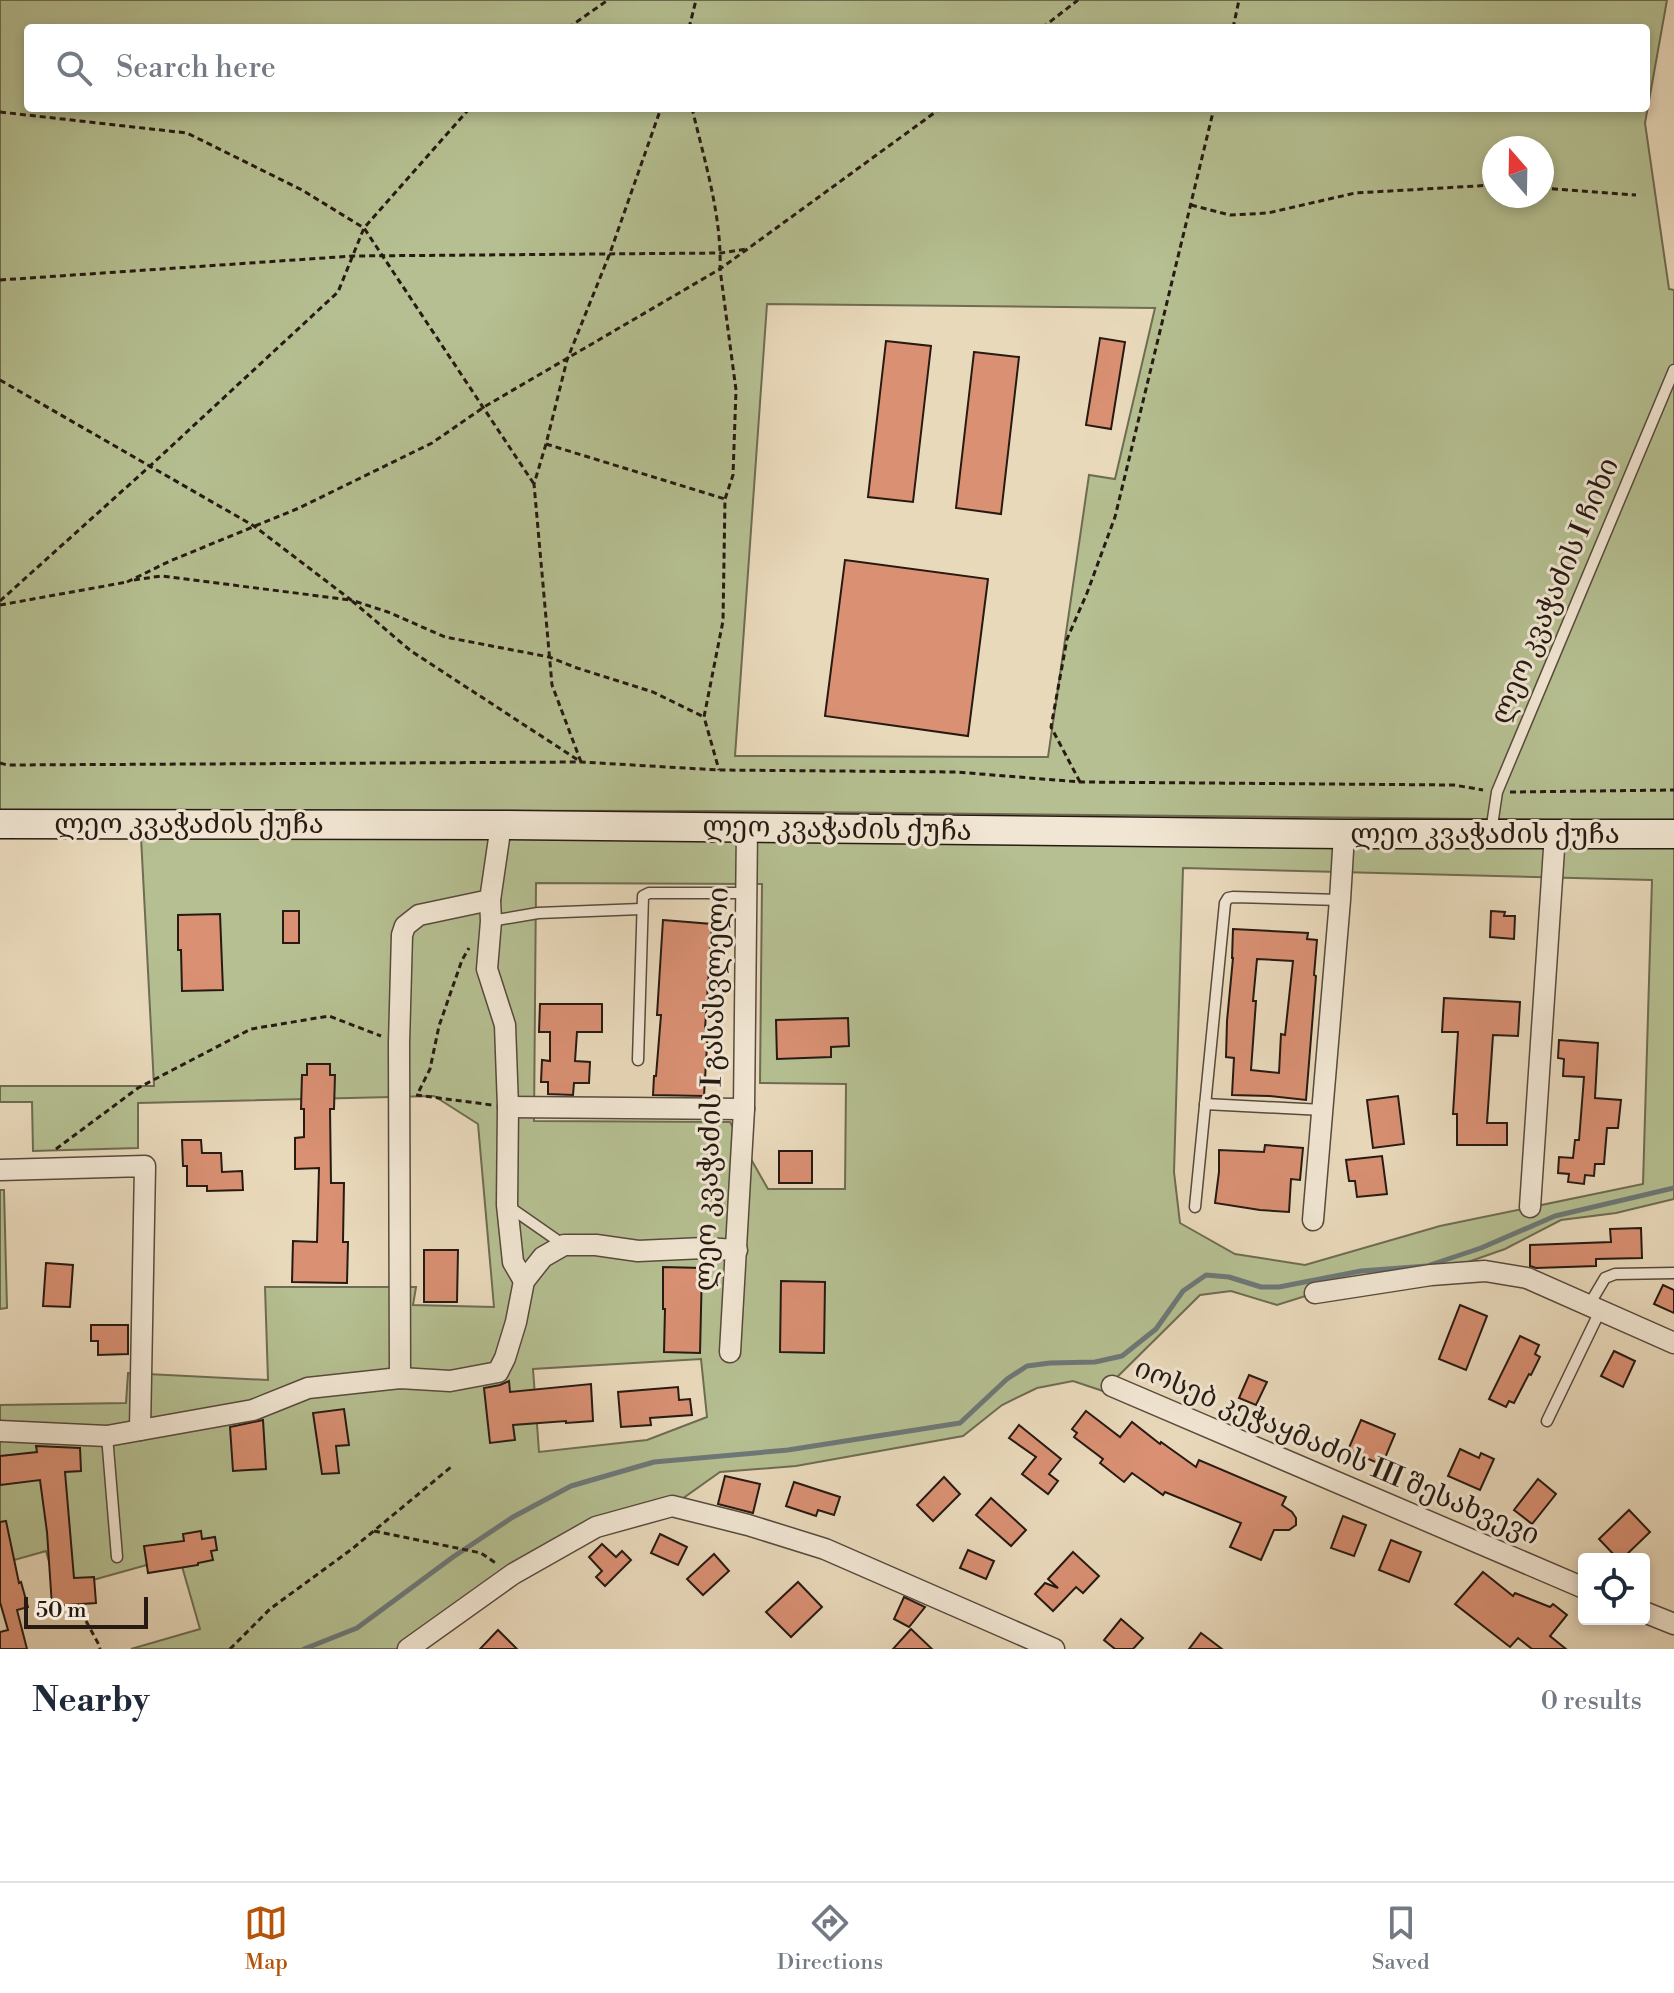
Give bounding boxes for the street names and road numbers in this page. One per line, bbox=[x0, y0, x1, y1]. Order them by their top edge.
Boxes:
street label: ლეო კვაჭაძის I ჩიხი bbox=[1483, 453, 1627, 729]
street label: ლეო კვაჭაძის ქუჩა bbox=[54, 807, 324, 842]
street label: ლეო კვაჭაძის ქუჩა bbox=[702, 809, 972, 849]
street label: ლეო კვაჭაძის ქუჩა bbox=[1350, 817, 1620, 852]
street label: ლეო კვაჭაძის I გასასვლელი bbox=[687, 886, 737, 1292]
street label: იოსებ კეჭაყმაძის III შესახვევი bbox=[1129, 1351, 1545, 1553]

